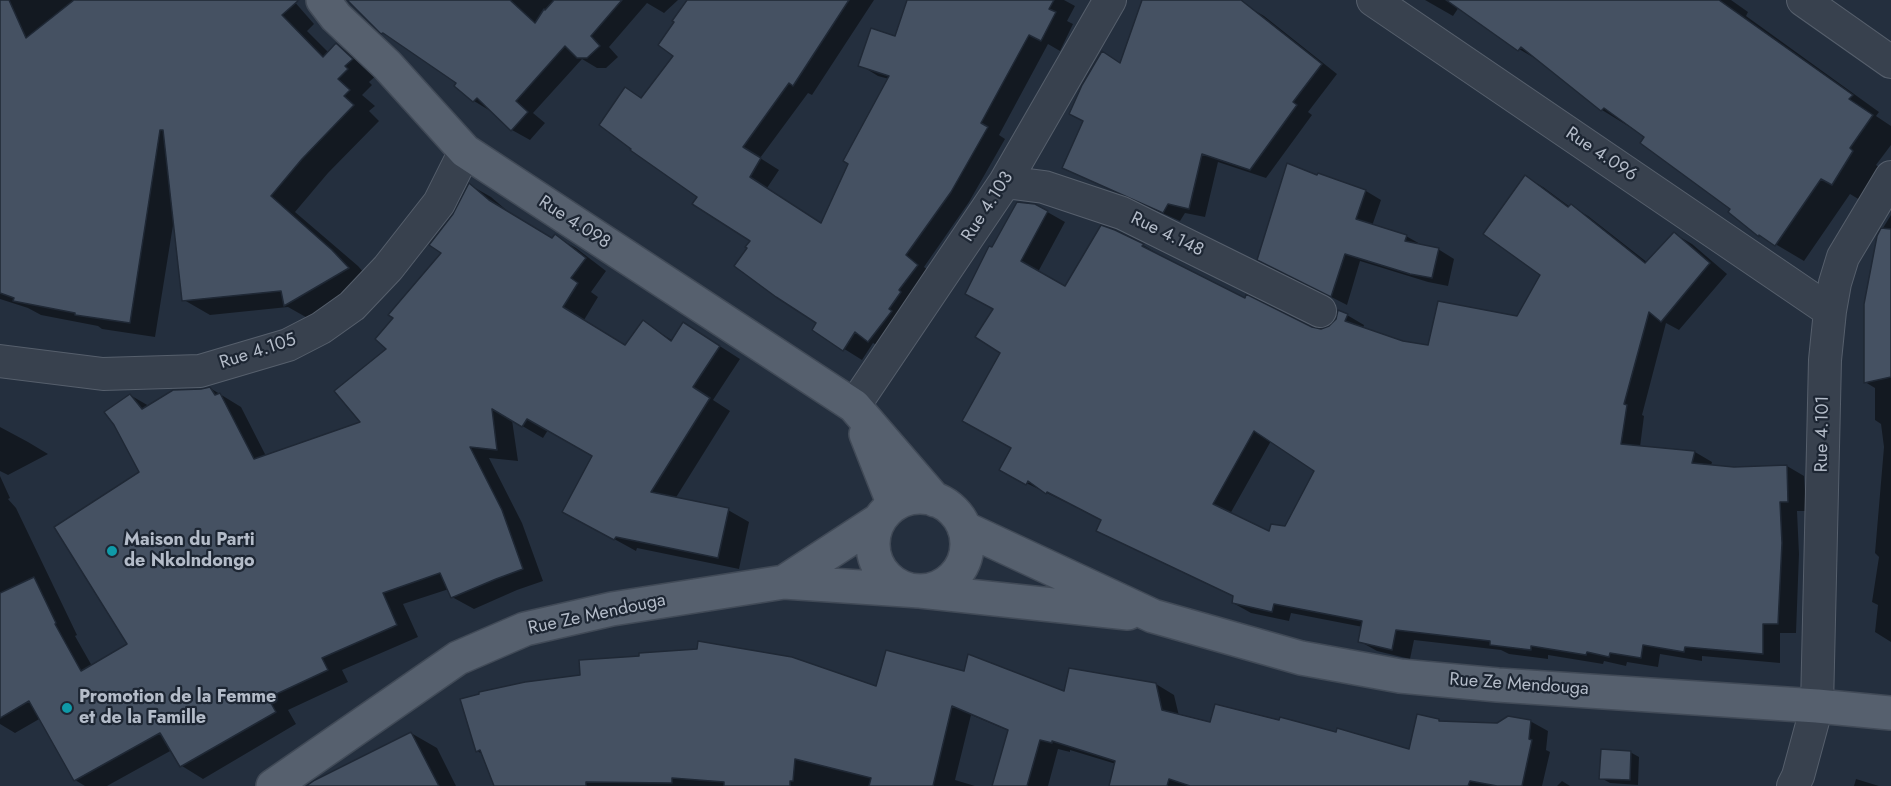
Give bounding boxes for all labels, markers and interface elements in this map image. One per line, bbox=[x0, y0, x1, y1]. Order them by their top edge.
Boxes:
street label: Rue 4.096 bbox=[1561, 123, 1641, 187]
street label: Rue 4.103 bbox=[957, 168, 1019, 246]
street label: Rue 4.098 bbox=[534, 192, 614, 254]
street label: Rue 4.148 bbox=[1127, 208, 1207, 262]
street label: Rue 4.105 bbox=[217, 329, 299, 375]
street label: Rue 4.101 bbox=[1812, 395, 1834, 473]
place label: Maison du Parti de Nkolndongo bbox=[124, 530, 255, 572]
marker: Maison du Parti de Nkolndongo bbox=[105, 544, 119, 558]
street label: Rue Ze Mendouga bbox=[526, 590, 668, 640]
street label: Rue Ze Mendouga bbox=[1448, 669, 1590, 701]
place label: Promotion de la Femme et de la Famille bbox=[79, 687, 276, 730]
marker: Promotion de la Femme et de la Famille bbox=[60, 701, 74, 715]

